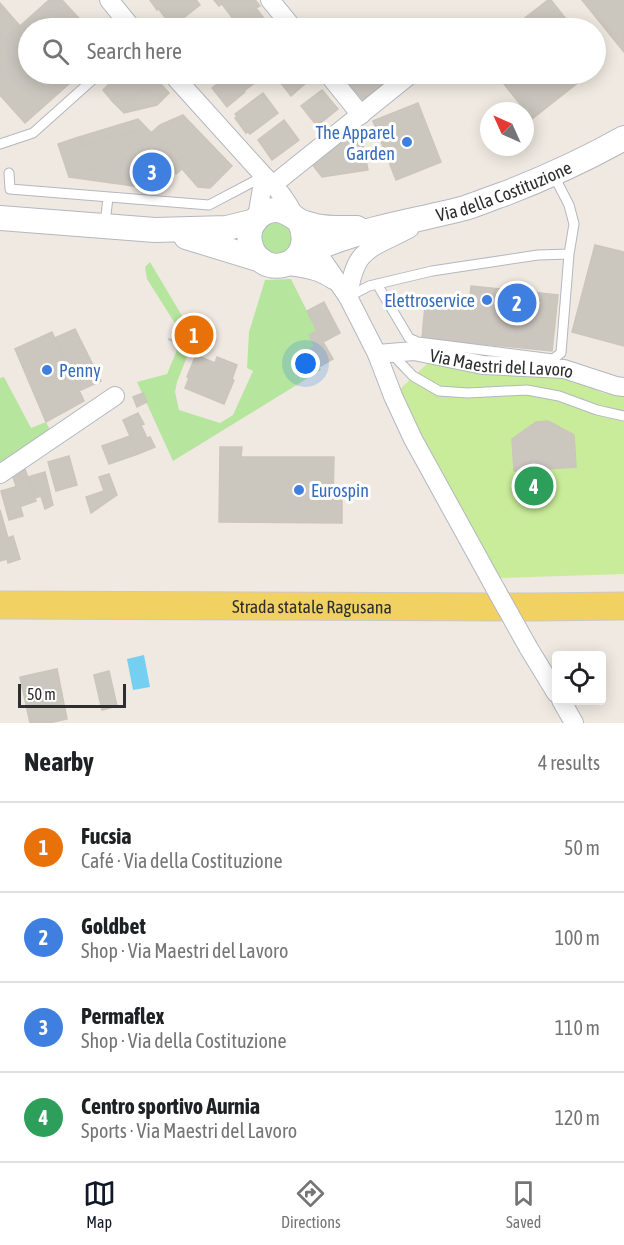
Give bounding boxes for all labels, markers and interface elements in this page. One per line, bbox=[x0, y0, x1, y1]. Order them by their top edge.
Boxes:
search box bbox=[18, 18, 606, 84]
icon: search bbox=[39, 35, 72, 68]
text: Search here bbox=[87, 38, 182, 64]
north arrow bbox=[480, 102, 534, 156]
place label: The Apparel Garden bbox=[316, 122, 395, 164]
marker: The Apparel Garden bbox=[400, 135, 414, 149]
pin: 3 bbox=[132, 150, 172, 195]
street label: Via della Costituzione bbox=[434, 156, 575, 225]
pin: 2 bbox=[498, 280, 536, 326]
place label: Elettroservice bbox=[384, 290, 475, 311]
marker: Elettroservice bbox=[480, 293, 494, 307]
pin: 1 bbox=[174, 312, 214, 358]
street label: Via Maestri del Lavoro bbox=[428, 344, 577, 382]
your location bbox=[291, 349, 320, 378]
place label: Penny bbox=[59, 360, 101, 381]
marker: Penny bbox=[40, 363, 54, 377]
pin: 4 bbox=[514, 464, 554, 508]
place label: Eurospin bbox=[311, 480, 369, 501]
marker: Eurospin bbox=[292, 483, 306, 497]
street label: Strada statale Ragusana bbox=[232, 595, 392, 617]
map controls bbox=[552, 651, 606, 705]
button: locate bbox=[552, 651, 606, 705]
scale bar bbox=[18, 681, 126, 708]
text: 50 m bbox=[27, 685, 56, 703]
text: Nearby bbox=[24, 747, 94, 777]
text: 4 results bbox=[538, 751, 600, 774]
text: Fucsia bbox=[81, 823, 131, 849]
text: 1 bbox=[39, 836, 48, 859]
text: 50 m bbox=[564, 836, 600, 859]
text: Café · Via della Costituzione bbox=[81, 849, 283, 872]
text: Goldbet bbox=[81, 913, 146, 939]
text: 2 bbox=[39, 926, 48, 949]
text: 100 m bbox=[555, 926, 600, 949]
text: Shop · Via Maestri del Lavoro bbox=[81, 939, 288, 962]
text: Permaflex bbox=[81, 1003, 164, 1029]
text: 3 bbox=[39, 1016, 48, 1039]
text: 110 m bbox=[555, 1016, 600, 1039]
text: Shop · Via della Costituzione bbox=[81, 1029, 287, 1052]
text: Centro sportivo Aurnia bbox=[81, 1093, 260, 1119]
text: 4 bbox=[39, 1106, 48, 1129]
text: 120 m bbox=[555, 1106, 600, 1129]
text: Sports · Via Maestri del Lavoro bbox=[81, 1119, 297, 1142]
tab: Map bbox=[83, 1177, 116, 1231]
tab: Directions bbox=[281, 1177, 341, 1231]
tab: Saved bbox=[506, 1177, 541, 1231]

